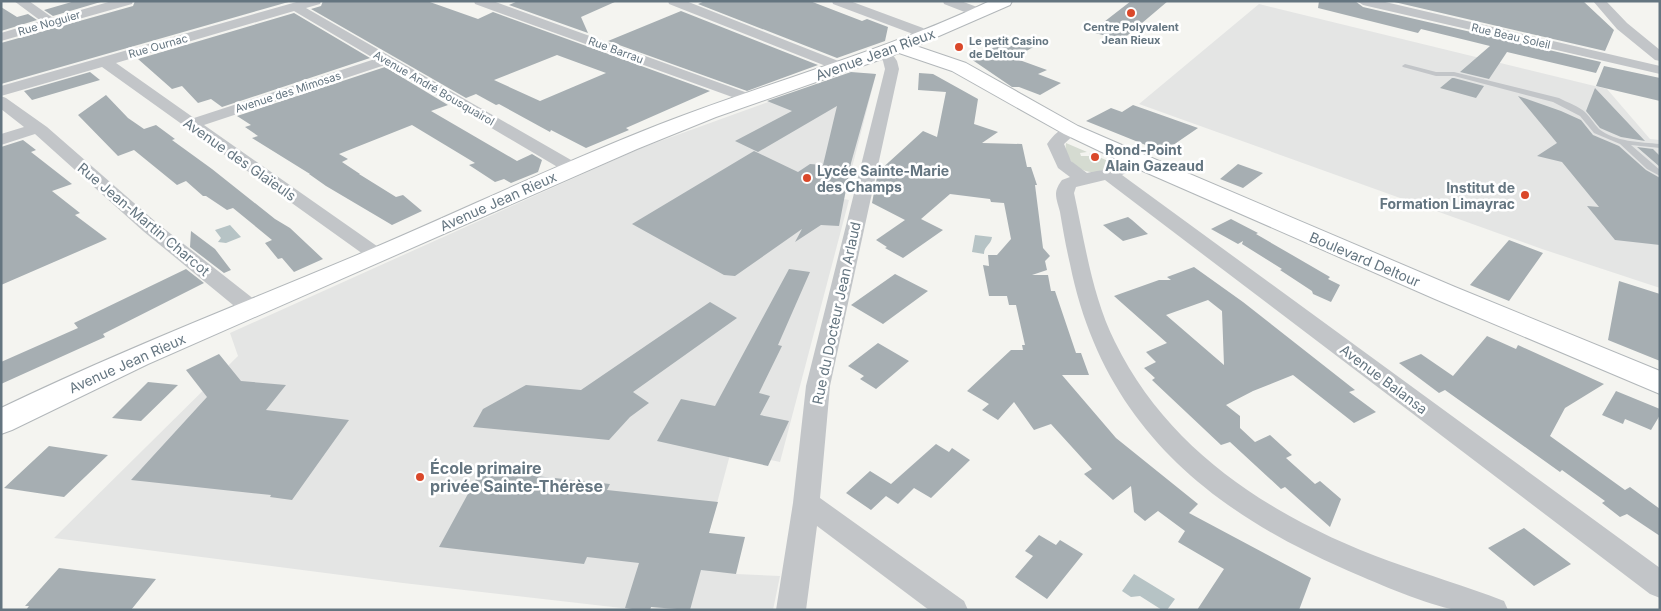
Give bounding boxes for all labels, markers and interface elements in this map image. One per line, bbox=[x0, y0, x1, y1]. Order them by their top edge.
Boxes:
street label: Rue Noguier bbox=[16, 7, 82, 39]
marker: Centre Polyvalent Jean Rieux bbox=[1125, 7, 1137, 19]
place label: Centre Polyvalent Jean Rieux bbox=[1083, 20, 1179, 47]
street label: Rue Beau Soleil bbox=[1470, 20, 1552, 52]
street label: Avenue Jean Rieux bbox=[813, 24, 937, 84]
street label: Rue Ournac bbox=[127, 31, 189, 61]
street label: Rue Barrau bbox=[587, 34, 645, 66]
place label: Le petit Casino de Deltour bbox=[969, 34, 1049, 61]
marker: Le petit Casino de Deltour bbox=[953, 41, 965, 53]
street label: Avenue André Bousquairol bbox=[371, 48, 497, 128]
street label: Avenue des Mimosas bbox=[233, 68, 343, 116]
street label: Avenue des Glaïeuls bbox=[180, 114, 300, 204]
place label: Rond-Point Alain Gazeaud bbox=[1105, 141, 1204, 174]
marker: Rond-Point Alain Gazeaud bbox=[1089, 151, 1101, 163]
street label: Rue Jean-Martin Charcot bbox=[75, 159, 214, 279]
place label: Lycée Sainte-Marie des Champs bbox=[817, 162, 949, 195]
street label: Avenue Jean Rieux bbox=[437, 167, 559, 234]
marker: Lycée Sainte-Marie des Champs bbox=[801, 172, 813, 184]
place label: Institut de Formation Limayrac bbox=[1380, 179, 1515, 212]
marker: Institut de Formation Limayrac bbox=[1519, 189, 1531, 201]
street label: Rue du Docteur Jean Arlaud bbox=[808, 220, 864, 406]
street label: Boulevard Deltour bbox=[1307, 228, 1423, 290]
street label: Avenue Jean Rieux bbox=[66, 329, 188, 396]
street label: Avenue Balansa bbox=[1337, 341, 1431, 417]
place label: École primaire privée Sainte-Thérèse bbox=[430, 458, 603, 496]
marker: École primaire privée Sainte-Thérèse bbox=[414, 471, 426, 483]

